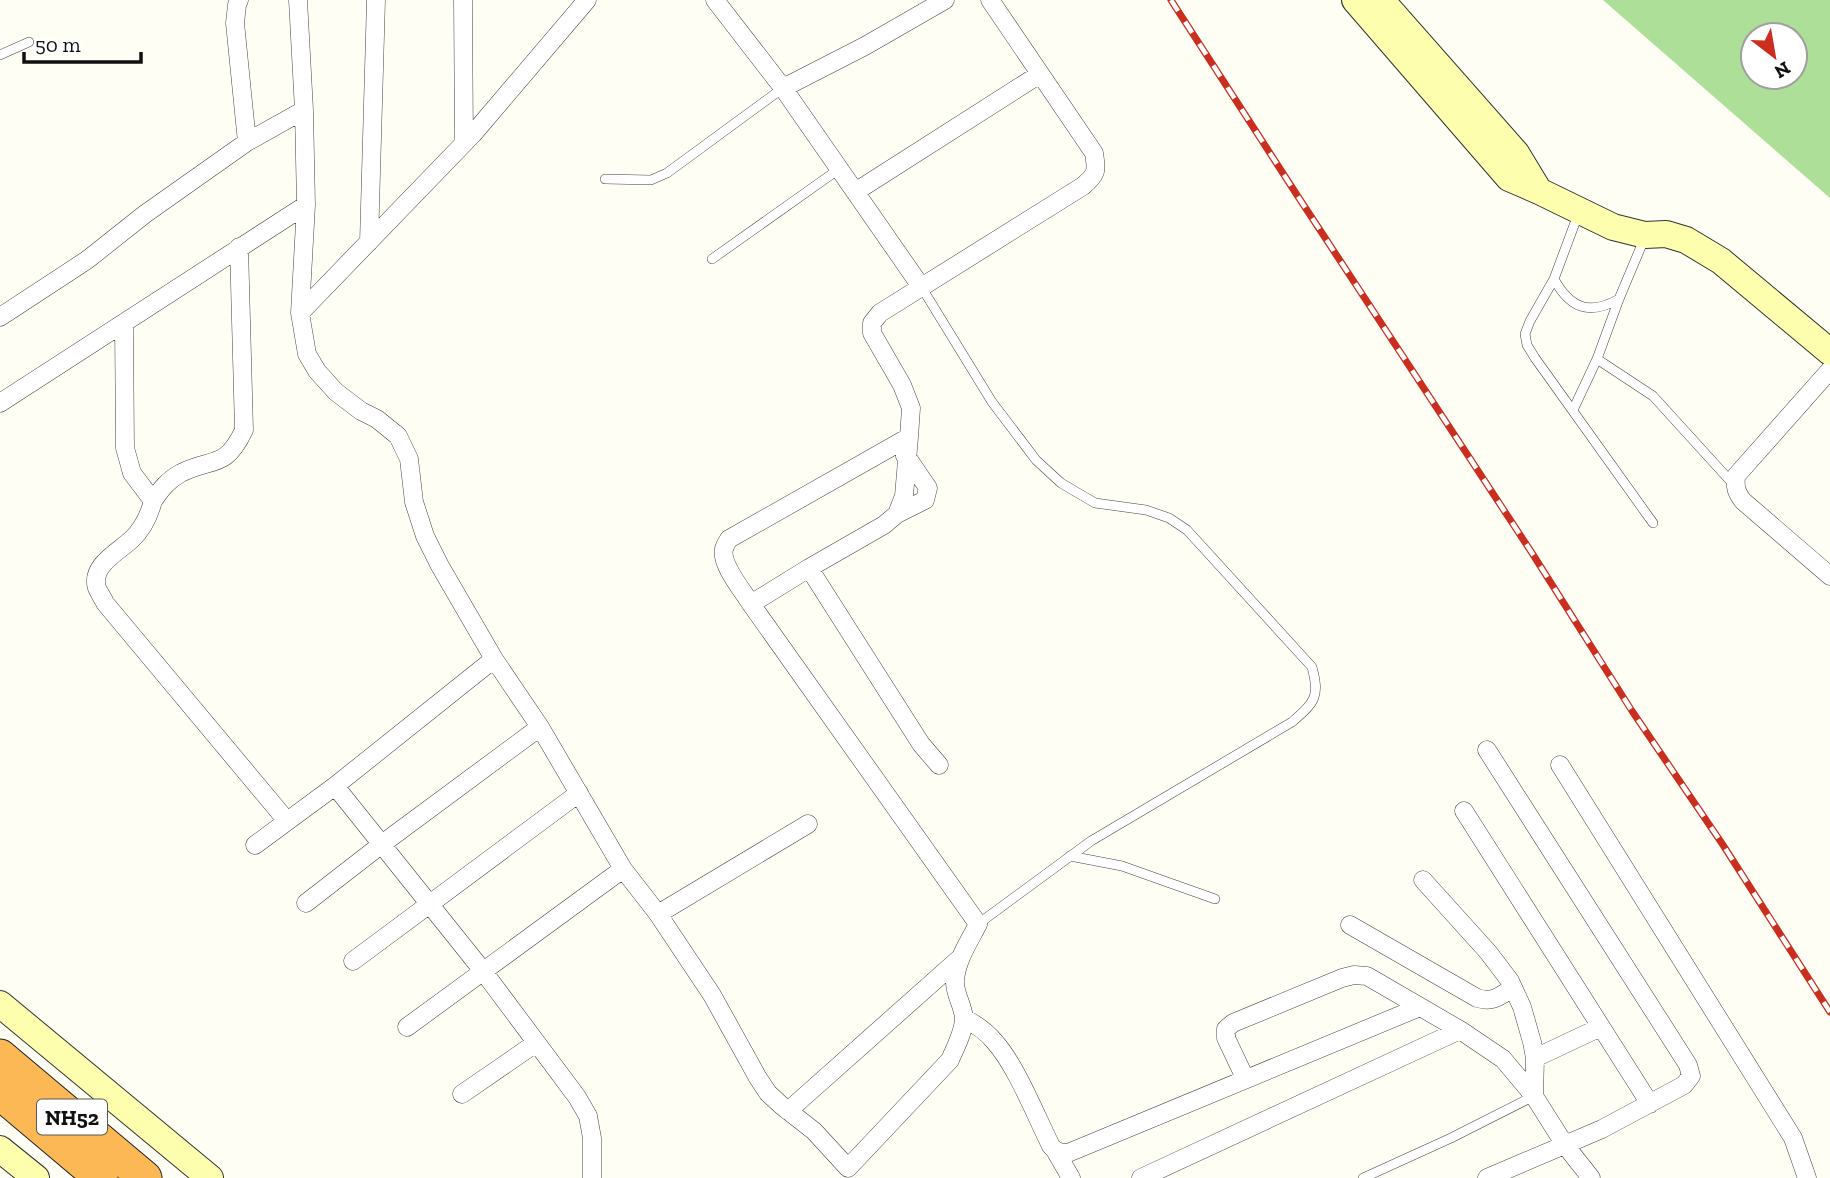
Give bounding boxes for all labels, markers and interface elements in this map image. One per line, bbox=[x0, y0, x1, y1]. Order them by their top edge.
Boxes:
scale bar bbox=[24, 21, 142, 65]
north arrow bbox=[1739, 21, 1809, 91]
text: 50 m bbox=[35, 32, 81, 57]
text: N bbox=[1770, 57, 1795, 84]
road number: NH52 bbox=[37, 1100, 107, 1134]

